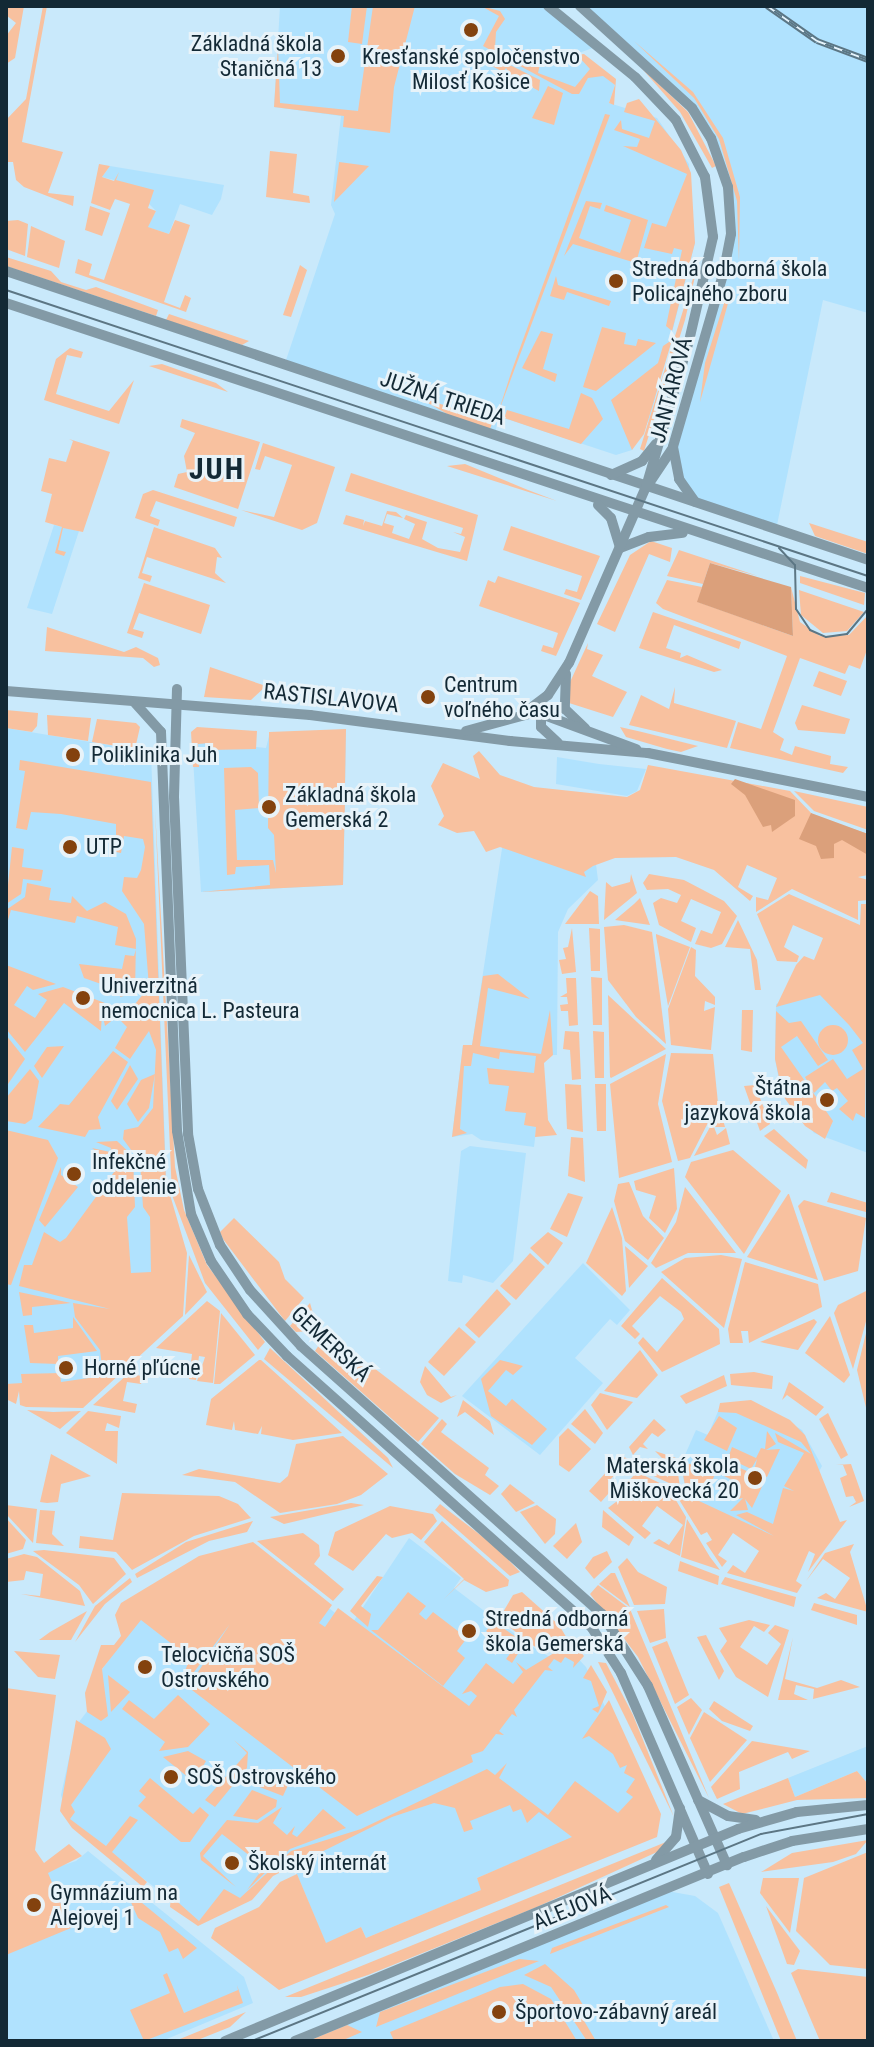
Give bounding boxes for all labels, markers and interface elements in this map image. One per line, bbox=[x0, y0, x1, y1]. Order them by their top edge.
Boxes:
marker: Kresťanské spoločenstvo Milosť Košice bbox=[462, 21, 480, 39]
place label: Základná škola Staničná 13 bbox=[191, 30, 322, 82]
place label: Kresťanské spoločenstvo Milosť Košice bbox=[362, 43, 580, 94]
marker: Základná škola Staničná 13 bbox=[329, 47, 347, 65]
place label: Stredná odborná škola Policajného zboru bbox=[632, 255, 827, 306]
marker: Stredná odborná škola Policajného zboru bbox=[607, 272, 625, 290]
street label: JANTÁROVÁ bbox=[644, 334, 698, 446]
street label: JUŽNÁ TRIEDA bbox=[377, 365, 509, 431]
district label: JUH bbox=[189, 451, 245, 487]
place label: Centrum voľného času bbox=[444, 671, 560, 722]
street label: RASTISLAVOVA bbox=[262, 678, 400, 718]
marker: Centrum voľného času bbox=[419, 688, 437, 706]
place label: Poliklinika Juh bbox=[91, 742, 217, 768]
marker: Poliklinika Juh bbox=[62, 744, 84, 766]
place label: Základná škola Gemerská 2 bbox=[285, 781, 416, 832]
marker: Základná škola Gemerská 2 bbox=[260, 798, 278, 816]
place label: UTP bbox=[86, 834, 122, 860]
marker: UTP bbox=[61, 838, 79, 856]
place label: Univerzitná nemocnica L. Pasteura bbox=[101, 972, 299, 1024]
marker: Univerzitná nemocnica L. Pasteura bbox=[72, 987, 94, 1009]
place label: Štátna jazyková škola bbox=[684, 1074, 811, 1126]
marker: Štátna jazyková škola bbox=[818, 1091, 836, 1109]
place label: Infekčné oddelenie bbox=[92, 1148, 177, 1200]
marker: Infekčné oddelenie bbox=[63, 1163, 85, 1185]
street label: GEMERSKÁ bbox=[286, 1300, 376, 1388]
place label: Horné pľúcne bbox=[84, 1355, 201, 1381]
marker: Horné pľúcne bbox=[55, 1357, 77, 1379]
place label: Materská škola Miškovecká 20 bbox=[606, 1452, 739, 1504]
marker: Materská škola Miškovecká 20 bbox=[746, 1469, 764, 1487]
place label: Stredná odborná škola Gemerská bbox=[485, 1605, 629, 1656]
marker: Stredná odborná škola Gemerská bbox=[460, 1622, 478, 1640]
place label: Telocvičňa SOŠ Ostrovského bbox=[161, 1641, 295, 1692]
marker: Telocvičňa SOŠ Ostrovského bbox=[136, 1658, 154, 1676]
place label: SOŠ Ostrovského bbox=[187, 1764, 336, 1790]
marker: SOŠ Ostrovského bbox=[162, 1768, 180, 1786]
place label: Školský internát bbox=[248, 1850, 387, 1876]
marker: Školský internát bbox=[223, 1854, 241, 1872]
place label: Gymnázium na Alejovej 1 bbox=[50, 1879, 178, 1930]
street label: ALEJOVÁ bbox=[529, 1880, 615, 1936]
marker: Gymnázium na Alejovej 1 bbox=[25, 1896, 43, 1914]
place label: Športovo-zábavný areál bbox=[515, 1999, 717, 2025]
marker: Športovo-zábavný areál bbox=[490, 2003, 508, 2021]

